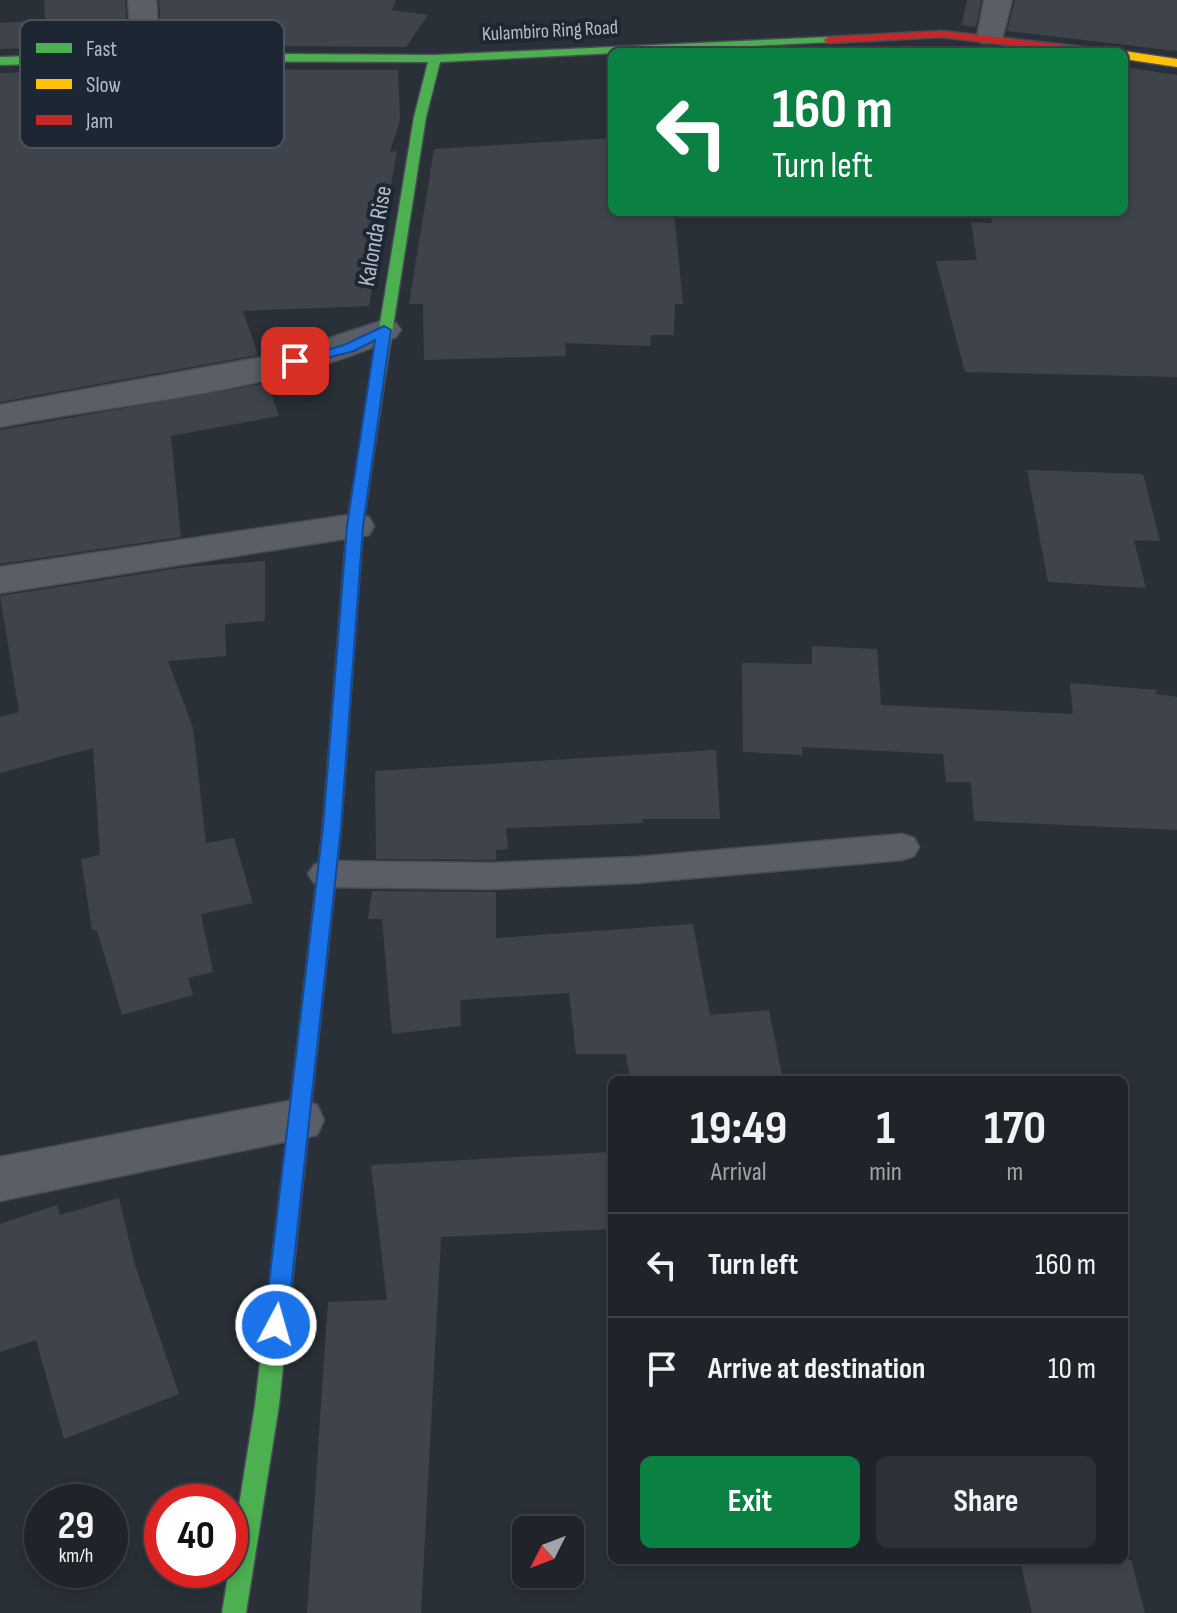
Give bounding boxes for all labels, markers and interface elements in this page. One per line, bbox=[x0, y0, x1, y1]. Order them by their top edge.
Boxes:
street label: Kulambiro Ring Road bbox=[481, 15, 619, 47]
legend bbox=[20, 20, 284, 148]
text: Fast bbox=[86, 36, 117, 63]
text: Slow bbox=[86, 72, 121, 99]
text: 160 m bbox=[772, 77, 893, 144]
icon: left bbox=[640, 80, 744, 184]
text: Jam bbox=[85, 108, 113, 135]
text: Turn left bbox=[772, 145, 873, 188]
street label: Kalonda Rise bbox=[352, 183, 398, 289]
pin bbox=[261, 327, 329, 395]
icon: arrive bbox=[273, 339, 317, 383]
text: 19:49 bbox=[690, 1100, 787, 1157]
text: 1 bbox=[876, 1100, 895, 1157]
text: 170 bbox=[984, 1100, 1046, 1157]
text: Arrival bbox=[711, 1157, 767, 1188]
text: min bbox=[869, 1157, 902, 1188]
text: m bbox=[1007, 1157, 1023, 1188]
icon: left bbox=[640, 1243, 684, 1287]
text: Turn left bbox=[708, 1247, 798, 1283]
text: 160 m bbox=[1035, 1247, 1096, 1283]
position arrow bbox=[234, 1283, 318, 1367]
icon: arrive bbox=[640, 1347, 684, 1391]
text: Arrive at destination bbox=[708, 1351, 925, 1387]
text: 10 m bbox=[1048, 1351, 1096, 1387]
button: Exit bbox=[640, 1456, 860, 1548]
button: Share bbox=[876, 1456, 1096, 1548]
speed limit sign: 40 bbox=[144, 1484, 248, 1588]
text: 29 bbox=[58, 1502, 94, 1550]
north arrow bbox=[512, 1516, 584, 1588]
map controls bbox=[512, 1516, 584, 1588]
text: km/h bbox=[59, 1544, 93, 1568]

